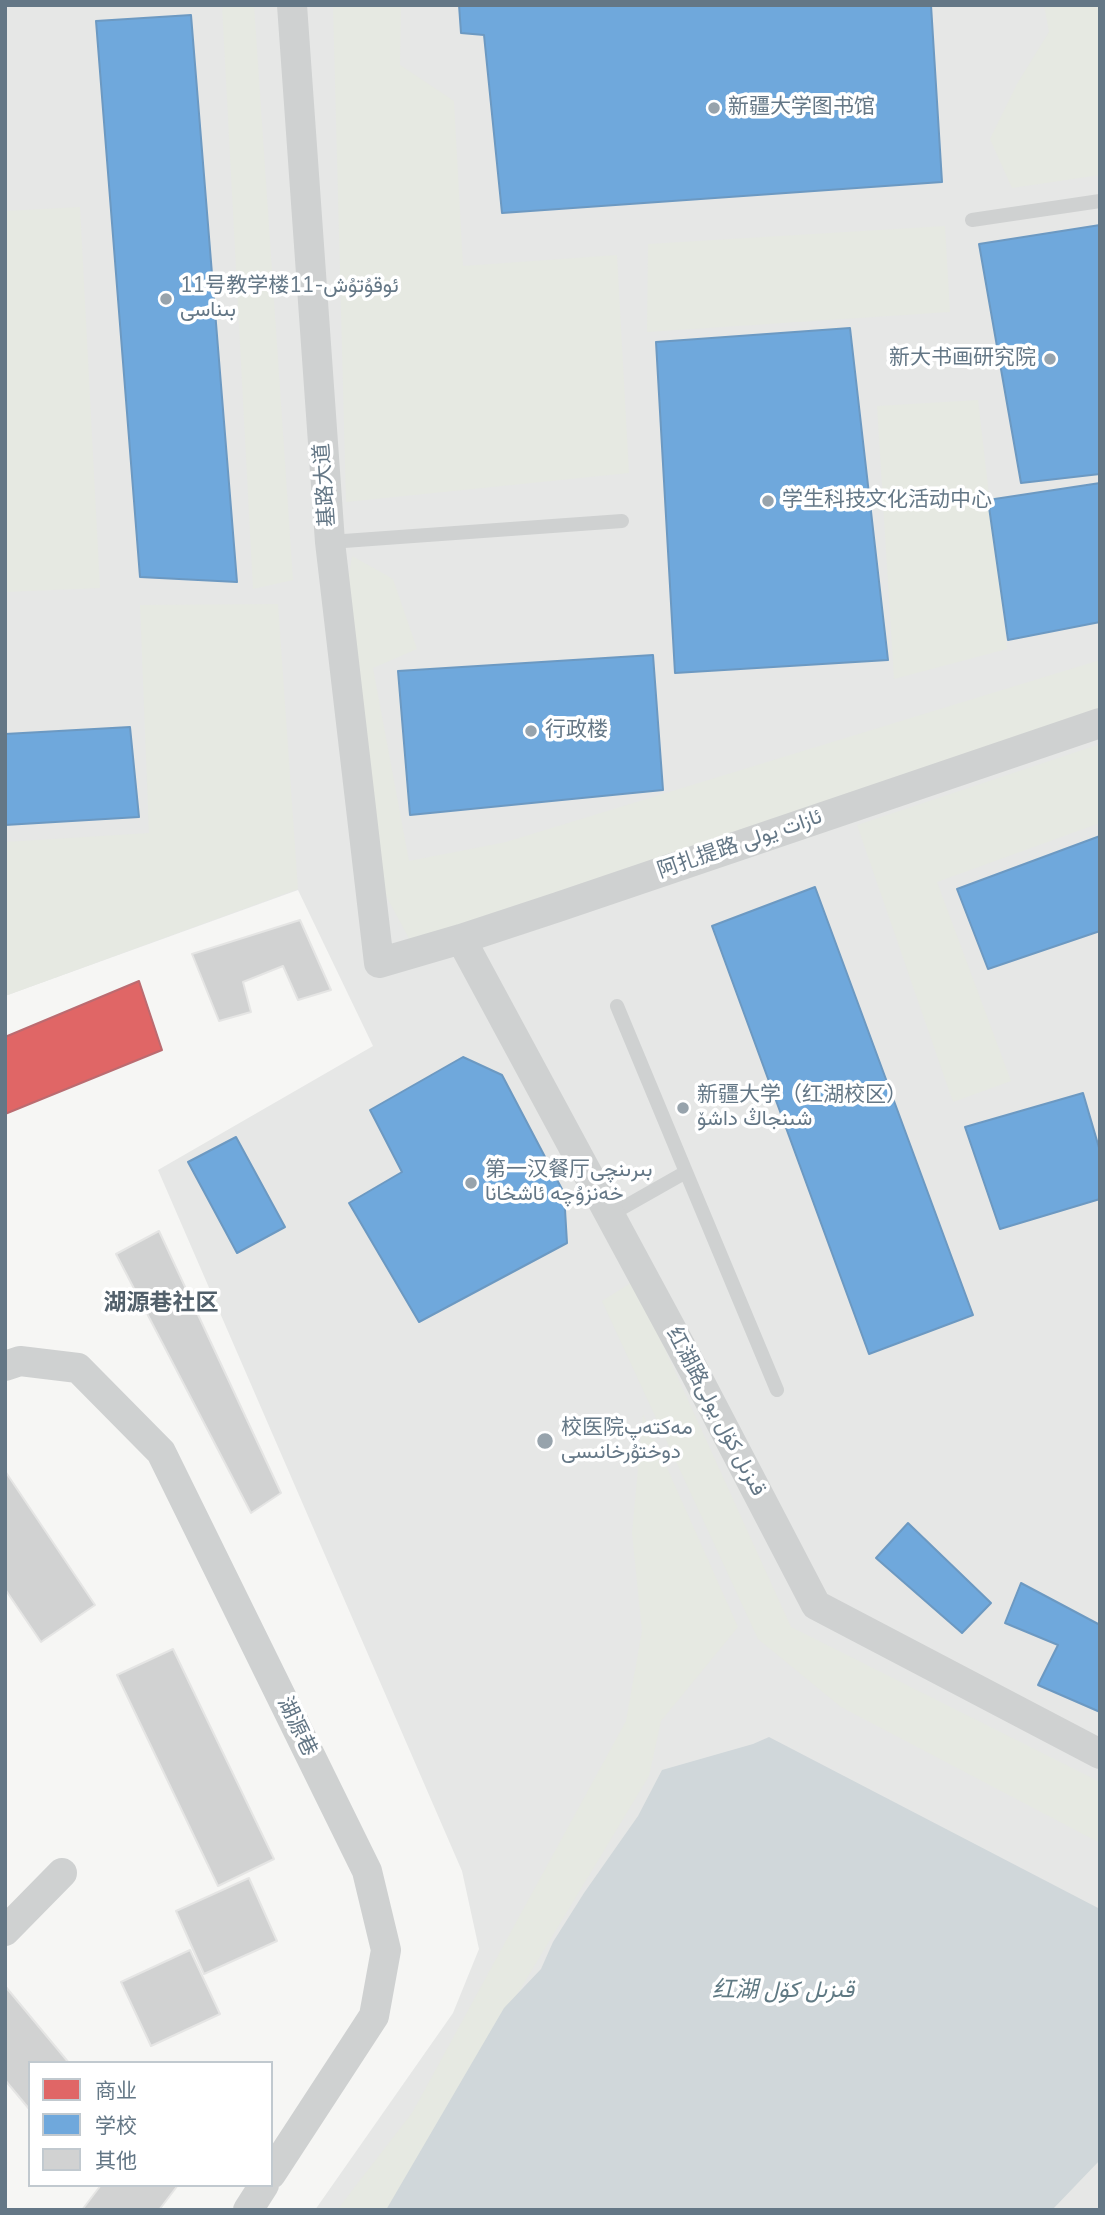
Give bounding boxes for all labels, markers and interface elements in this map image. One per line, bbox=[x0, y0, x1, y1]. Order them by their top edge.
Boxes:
place label: 新疆大学图书馆 bbox=[728, 95, 875, 121]
marker: 新疆大学图书馆 bbox=[706, 100, 722, 116]
place label: 11号教学楼11-ئوقۇتۇش بىناسى bbox=[180, 274, 399, 324]
marker: 11号教学楼11-ئوقۇتۇش بىناسى bbox=[158, 291, 174, 307]
place label: 新大书画研究院 bbox=[889, 346, 1036, 372]
marker: 新大书画研究院 bbox=[1042, 351, 1058, 367]
street label: 基路大道 bbox=[311, 442, 341, 528]
place label: 学生科技文化活动中心 bbox=[782, 488, 992, 514]
marker: 学生科技文化活动中心 bbox=[760, 493, 776, 509]
place label: 行政楼 bbox=[545, 718, 608, 744]
marker: 行政楼 bbox=[523, 723, 539, 739]
street label: 阿扎提路 ئازات يولى bbox=[654, 805, 826, 885]
place label: 新疆大学（红湖校区） شىنجاڭ داشۆ bbox=[697, 1083, 907, 1133]
marker: 新疆大学（红湖校区） شىنجاڭ داشۆ bbox=[675, 1100, 691, 1116]
place label: 第一汉餐厅بىرىنچى خەنزۇچە ئاشخانا bbox=[485, 1158, 652, 1208]
marker: 第一汉餐厅بىرىنچى خەنزۇچە ئاشخانا bbox=[463, 1175, 479, 1191]
district label: 湖源巷社区 bbox=[104, 1290, 218, 1318]
street label: 红湖路قىزىل كۆل يولى bbox=[660, 1323, 770, 1501]
place label: 校医院مەكتەپ دوختۇرخانىسى bbox=[561, 1416, 693, 1466]
marker: 校医院مەكتەپ دوختۇرخانىسى bbox=[535, 1431, 555, 1451]
street label: 湖源巷 bbox=[271, 1693, 321, 1761]
water label: 红湖 قىزىل كۆل bbox=[712, 1977, 854, 2005]
legend bbox=[28, 2061, 273, 2187]
text: 商业 bbox=[95, 2077, 137, 2105]
text: 学校 bbox=[95, 2112, 137, 2140]
text: 其他 bbox=[95, 2147, 137, 2175]

